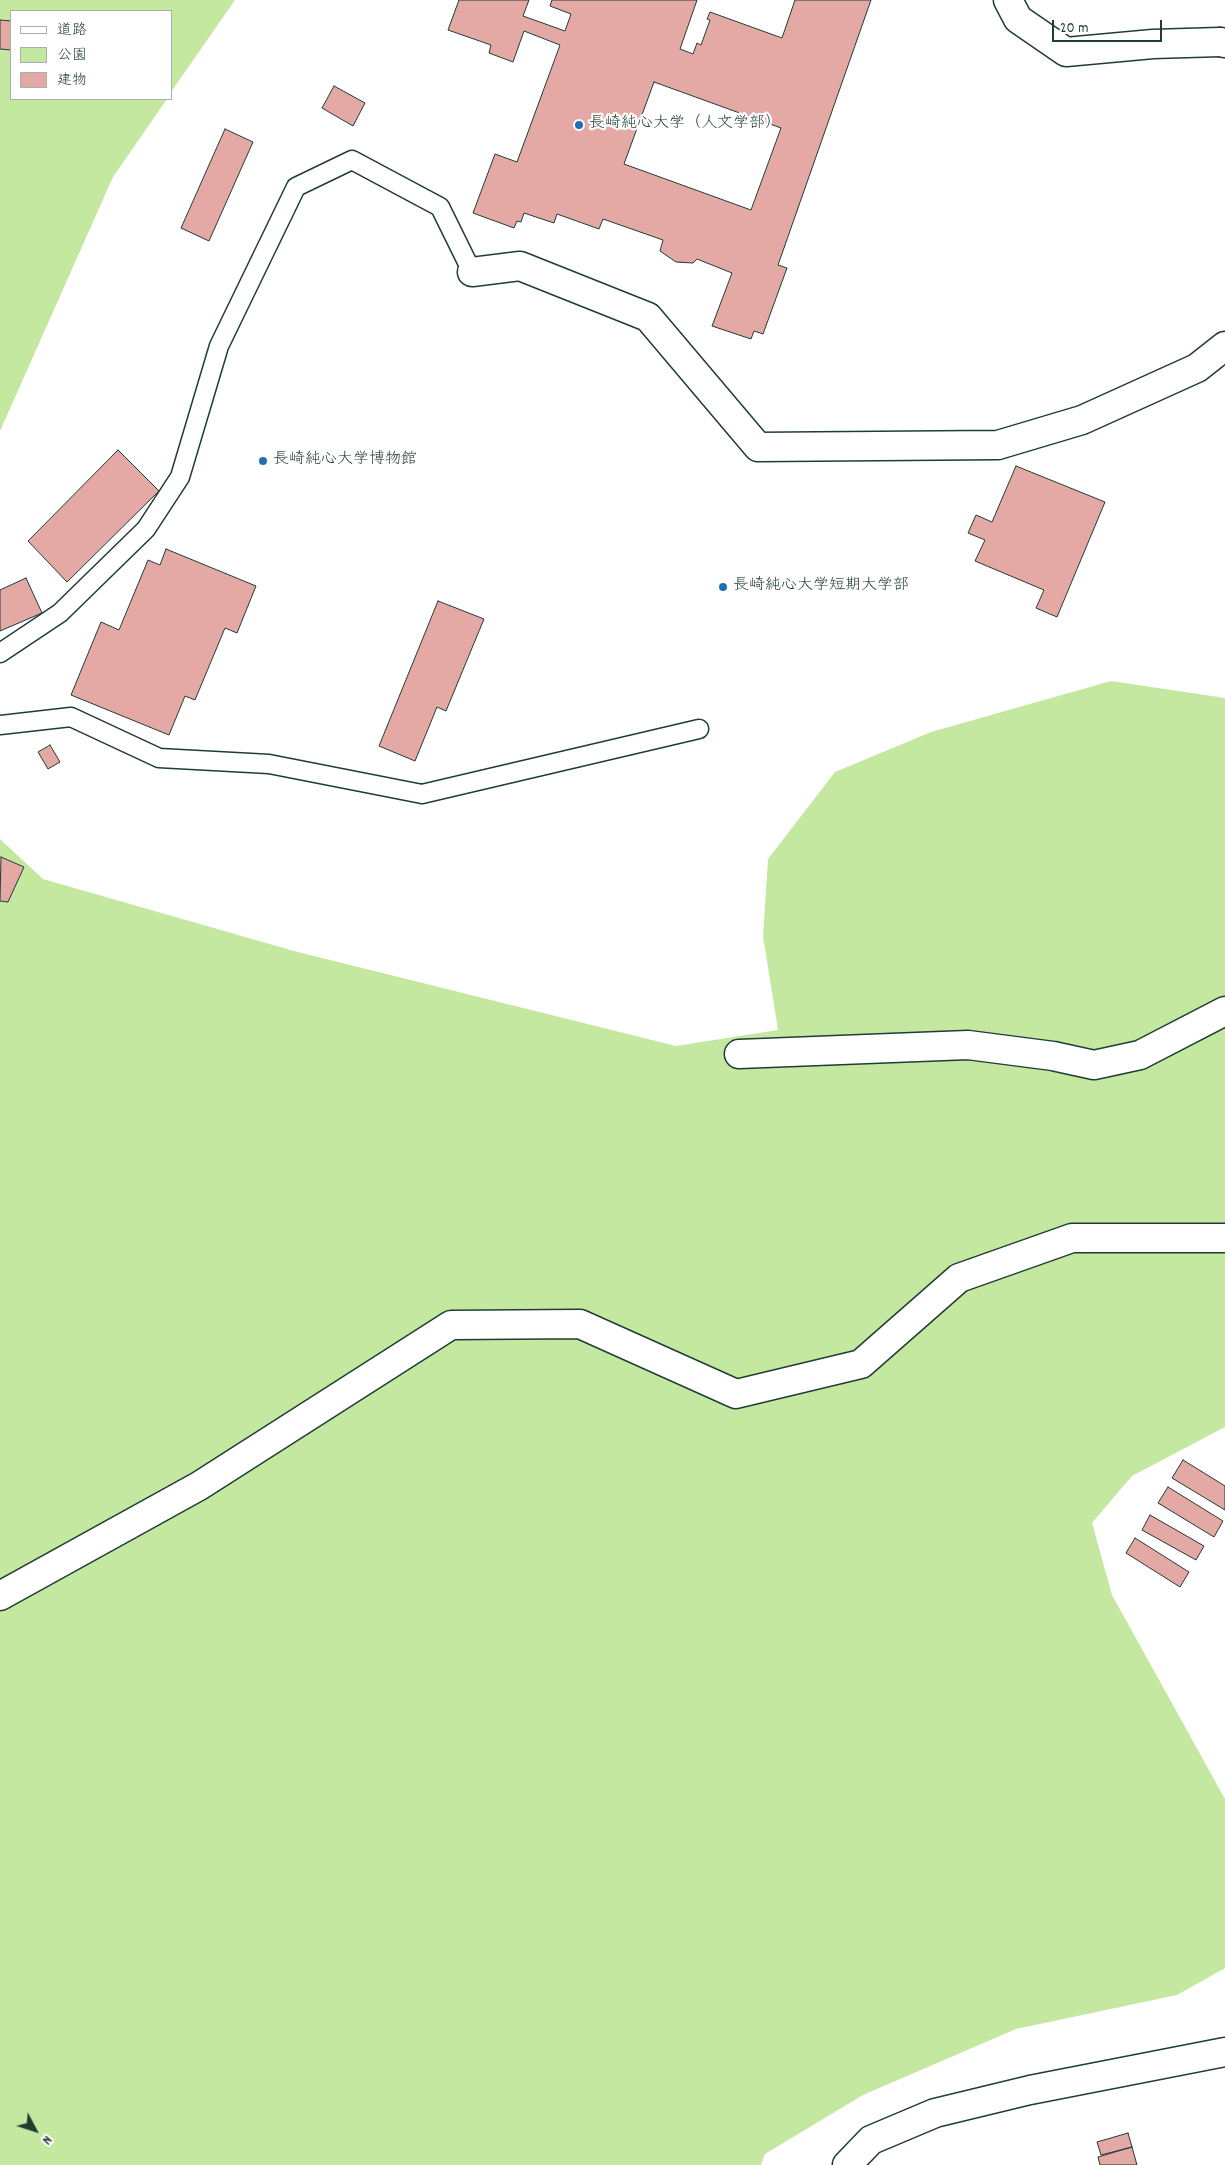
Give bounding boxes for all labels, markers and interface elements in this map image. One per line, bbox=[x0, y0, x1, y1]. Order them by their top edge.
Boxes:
legend bbox=[10, 10, 172, 100]
scale bar bbox=[1055, 10, 1165, 42]
text: 20 m bbox=[1060, 18, 1088, 40]
text: 道路 bbox=[57, 20, 87, 42]
text: 公園 bbox=[57, 45, 87, 67]
text: 建物 bbox=[57, 70, 87, 92]
place label: 長崎純心大学（人文学部） bbox=[589, 115, 781, 135]
marker: 長崎純心大学（人文学部） bbox=[573, 119, 585, 131]
place label: 長崎純心大学博物館 bbox=[273, 451, 417, 471]
marker: 長崎純心大学博物館 bbox=[257, 455, 269, 467]
place label: 長崎純心大学短期大学部 bbox=[733, 577, 909, 597]
marker: 長崎純心大学短期大学部 bbox=[717, 581, 729, 593]
north arrow bbox=[10, 2105, 60, 2155]
text: N bbox=[37, 2131, 56, 2149]

